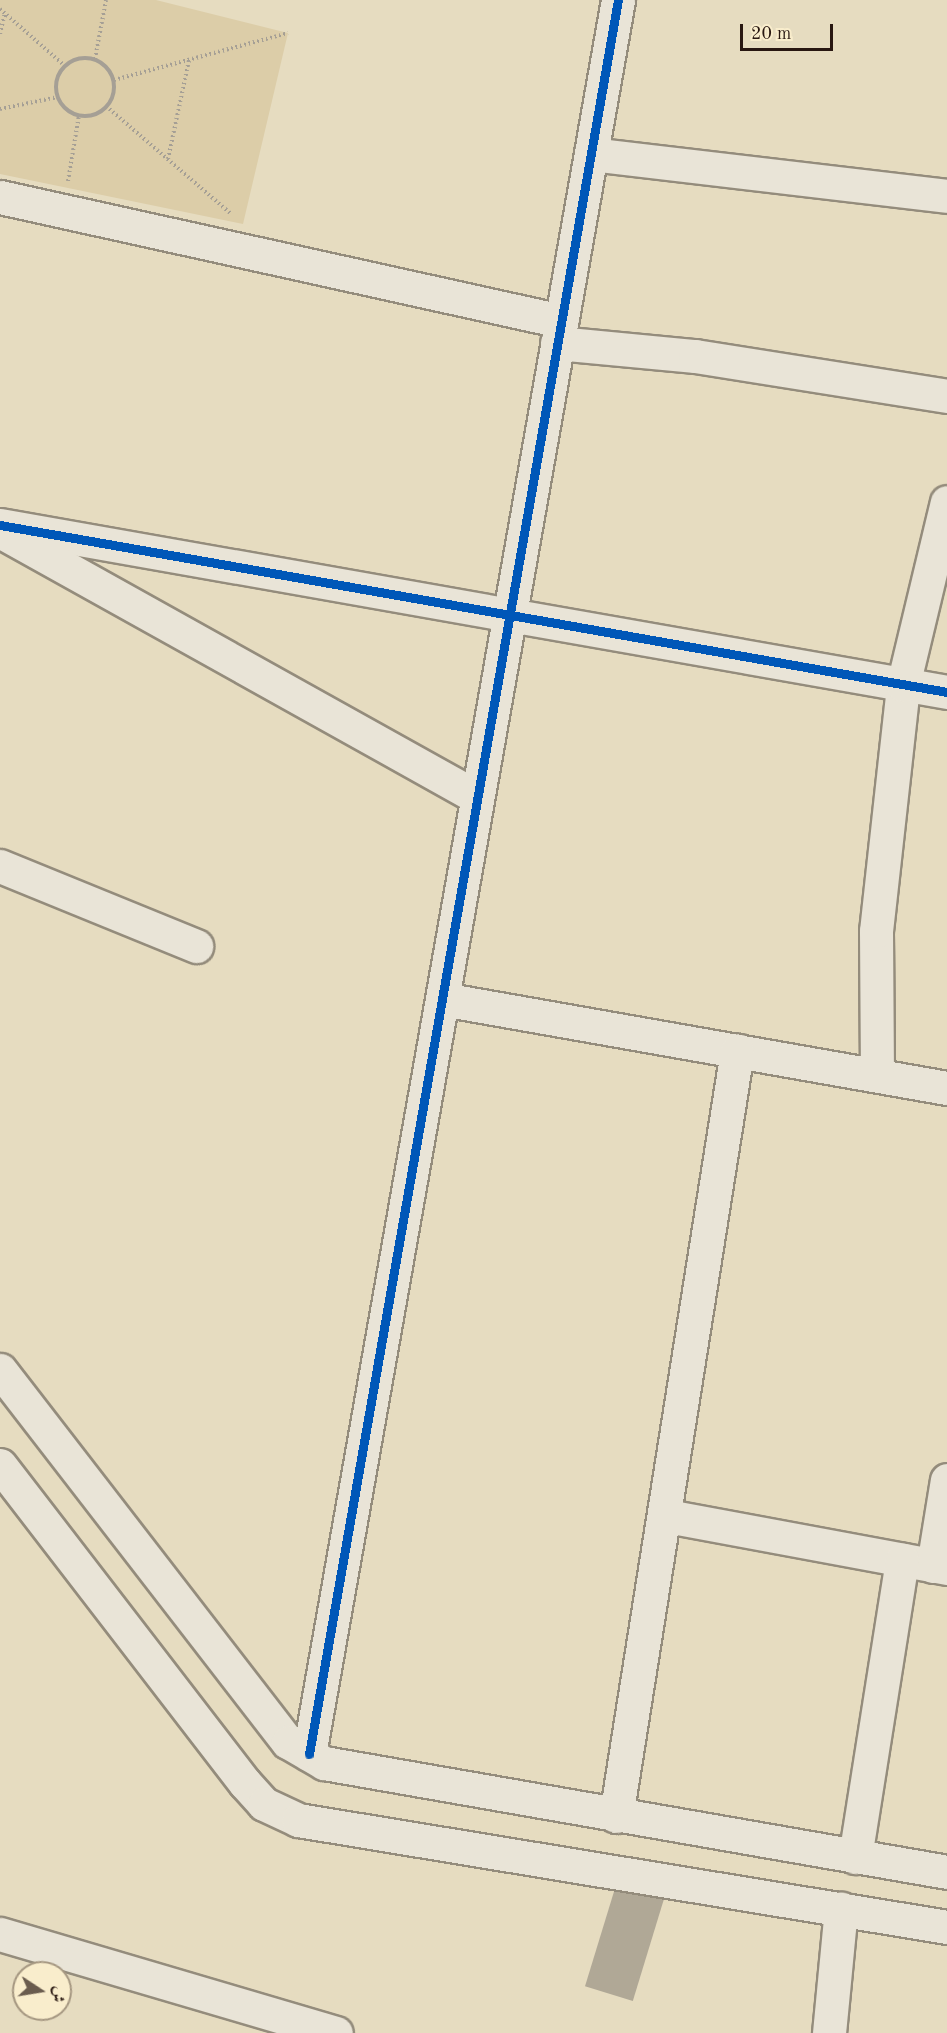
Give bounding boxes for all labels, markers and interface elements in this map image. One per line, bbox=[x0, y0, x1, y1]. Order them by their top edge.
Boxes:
scale bar bbox=[743, 12, 836, 50]
text: 20 m bbox=[751, 25, 791, 43]
north arrow bbox=[12, 1961, 72, 2021]
text: ش bbox=[48, 1985, 67, 2004]

